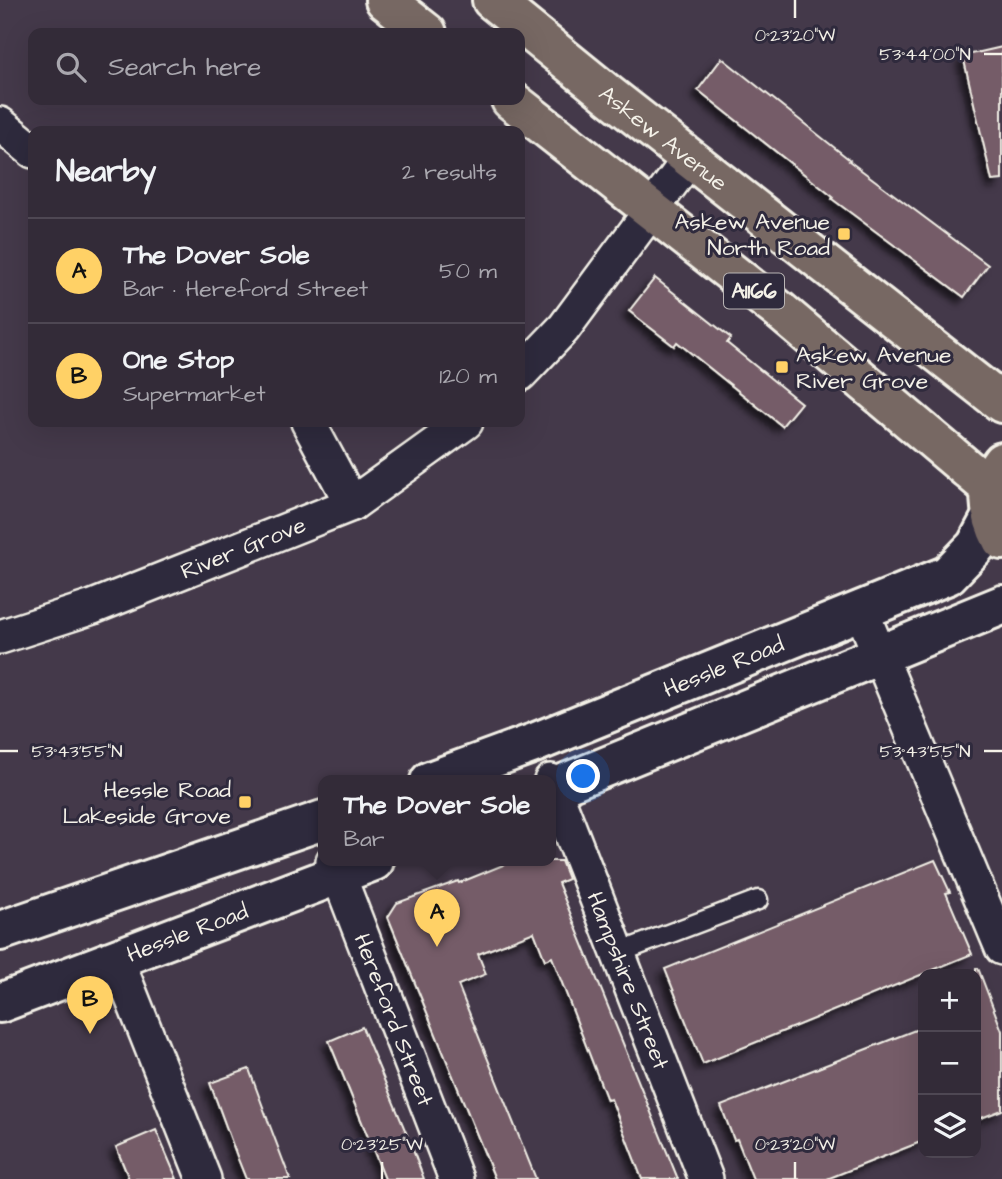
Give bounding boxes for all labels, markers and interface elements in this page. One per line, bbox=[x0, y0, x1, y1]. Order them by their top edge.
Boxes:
text: 0°23'20"W bbox=[755, 23, 835, 48]
search box bbox=[28, 28, 525, 105]
text: 53°44'00"N bbox=[879, 42, 971, 67]
icon: search bbox=[52, 48, 90, 86]
text: Search here bbox=[108, 49, 261, 85]
street label: Askew Avenue bbox=[592, 78, 734, 199]
text: Nearby bbox=[56, 151, 156, 193]
text: 2 results bbox=[402, 156, 497, 188]
place label: Askew Avenue North Road bbox=[675, 206, 830, 264]
marker: Askew Avenue North Road bbox=[836, 226, 852, 242]
text: The Dover Sole bbox=[123, 237, 310, 273]
text: A bbox=[72, 255, 86, 287]
text: 50 m bbox=[439, 255, 497, 287]
text: Bar · Hereford Street bbox=[123, 273, 368, 305]
road number: A1166 bbox=[724, 274, 784, 308]
place label: Askew Avenue River Grove bbox=[796, 339, 951, 397]
text: One Stop bbox=[123, 342, 234, 378]
marker: Askew Avenue River Grove bbox=[774, 359, 790, 375]
text: B bbox=[71, 360, 87, 392]
text: 120 m bbox=[439, 360, 497, 392]
text: Supermarket bbox=[123, 378, 266, 410]
street label: River Grove bbox=[176, 509, 311, 588]
street label: Hessle Road bbox=[659, 628, 789, 706]
text: 53°43'55"N bbox=[31, 739, 123, 764]
text: 53°43'55"N bbox=[879, 739, 971, 764]
your location bbox=[566, 759, 600, 793]
place label: Hessle Road Lakeside Grove bbox=[62, 774, 231, 832]
popup bbox=[318, 775, 556, 866]
text: The Dover Sole bbox=[344, 787, 530, 823]
marker: Hessle Road Lakeside Grove bbox=[237, 794, 253, 810]
text: Bar bbox=[344, 823, 384, 855]
street label: Hampshire Street bbox=[579, 887, 677, 1075]
pin: A bbox=[414, 889, 460, 947]
street label: Hessle Road bbox=[122, 895, 253, 971]
street label: Hereford Street bbox=[345, 929, 442, 1112]
map controls bbox=[918, 969, 981, 1158]
button: + bbox=[918, 969, 981, 1032]
pin: B bbox=[67, 976, 113, 1034]
button: − bbox=[918, 1032, 981, 1095]
button: layers bbox=[918, 1095, 981, 1158]
text: 0°23'25"W bbox=[341, 1132, 423, 1157]
text: 0°23'20"W bbox=[755, 1132, 835, 1157]

